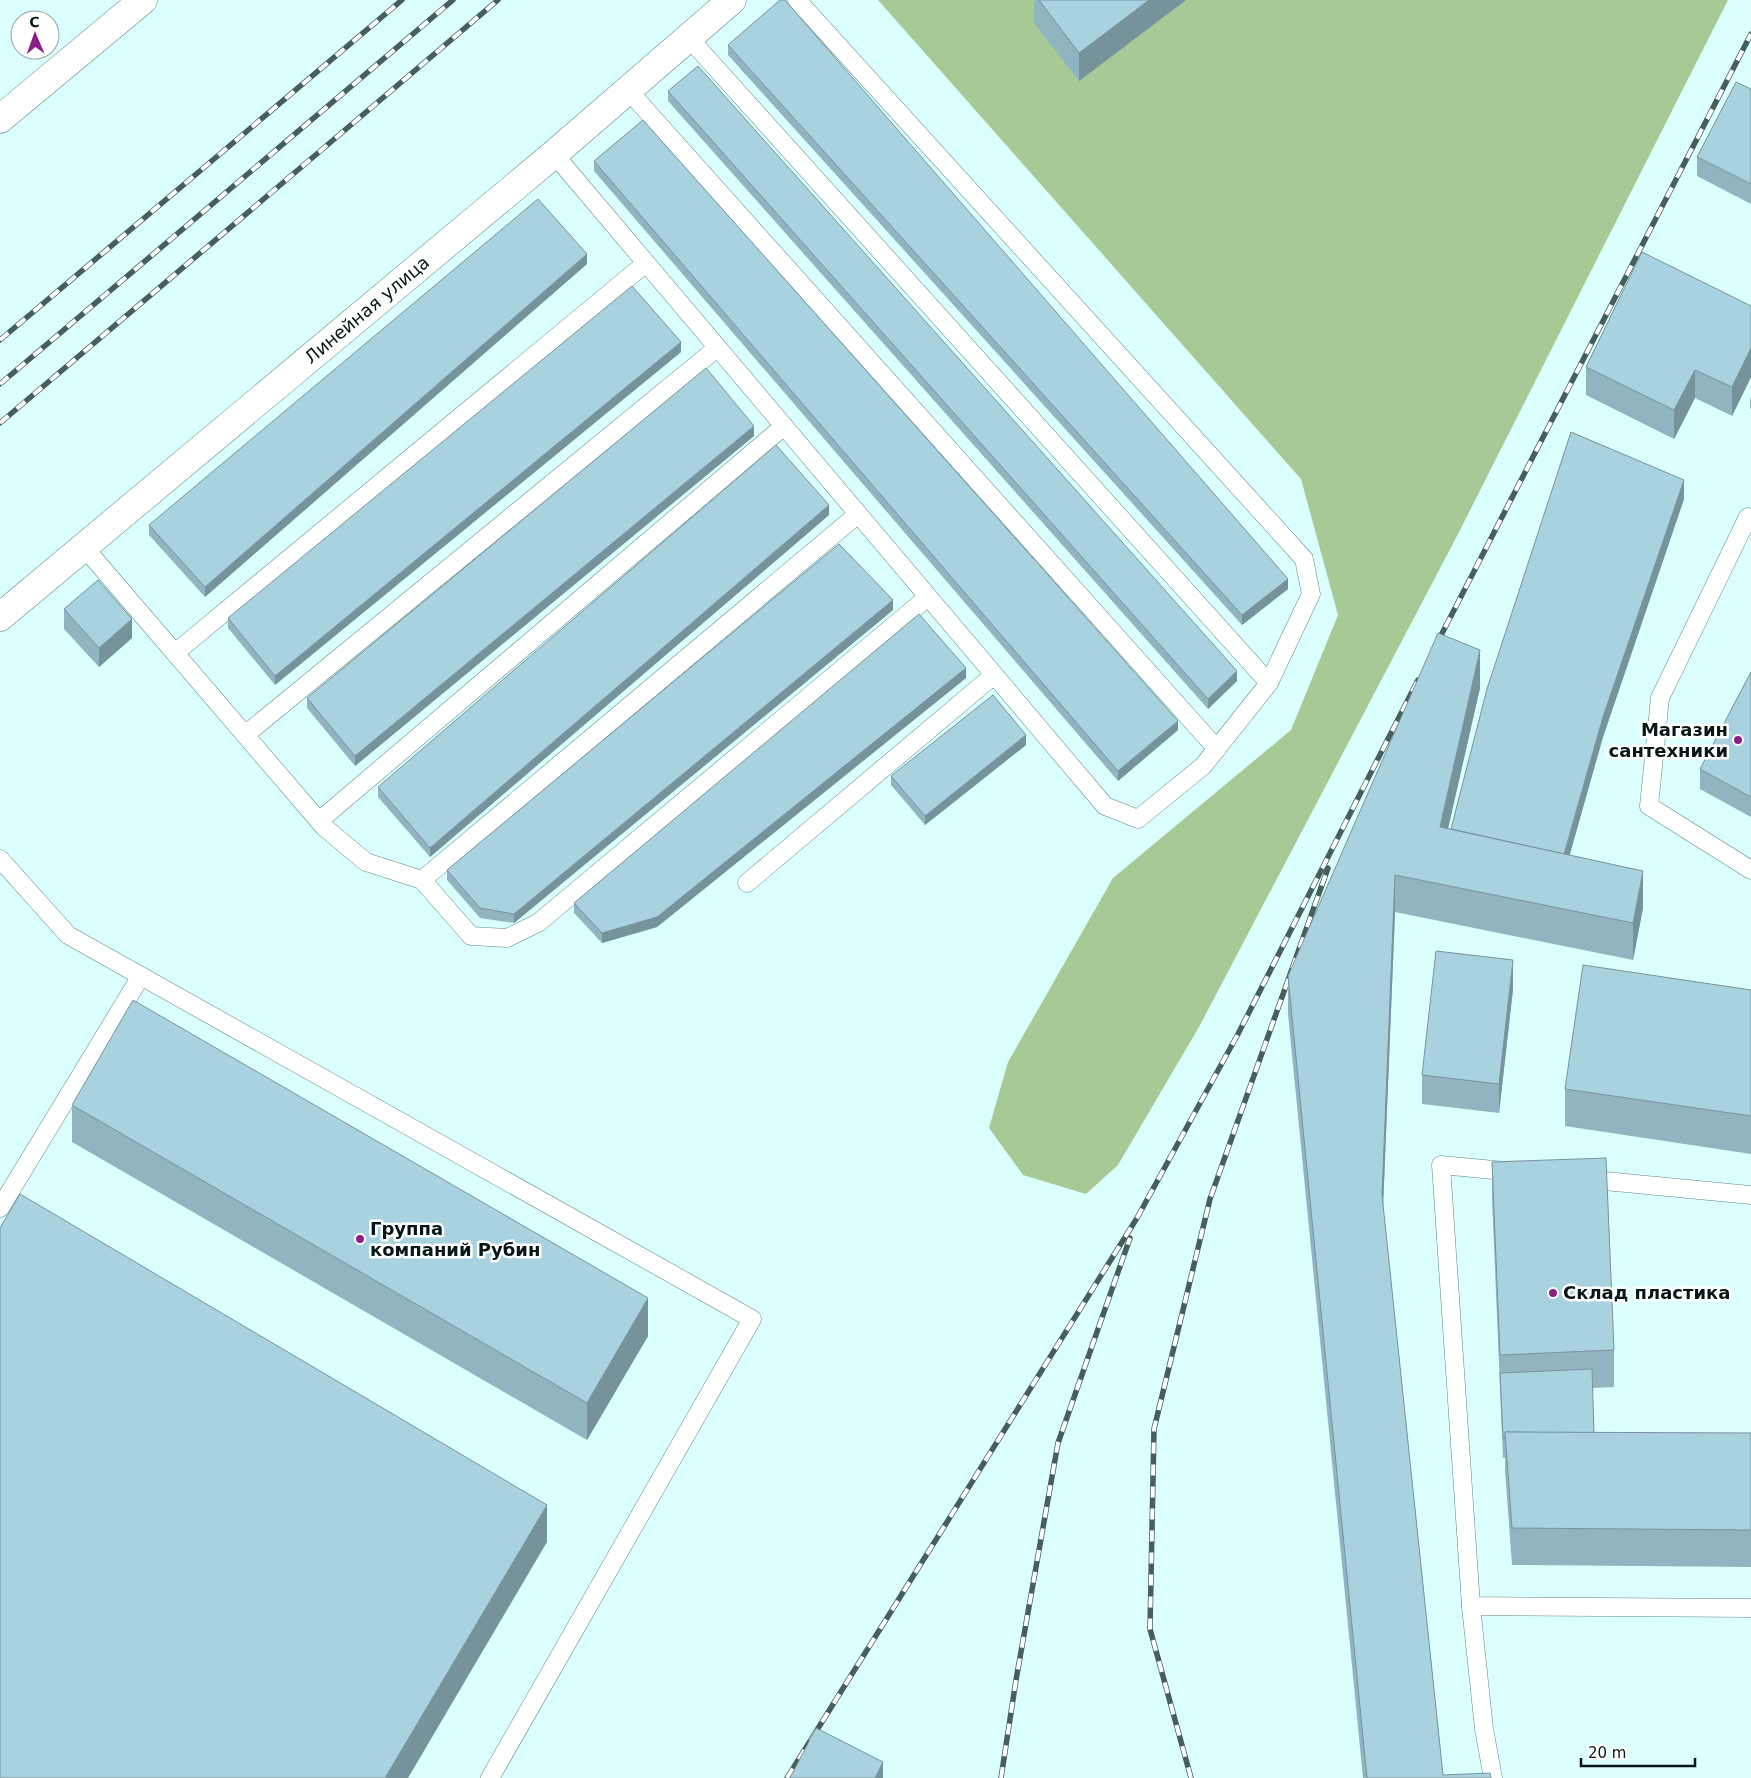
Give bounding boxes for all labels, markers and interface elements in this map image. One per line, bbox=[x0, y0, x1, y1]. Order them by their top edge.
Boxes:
north arrow bbox=[10, 10, 60, 60]
text: С bbox=[29, 14, 40, 30]
street label: Линейная улица bbox=[300, 251, 433, 368]
place label: Магазин сантехники bbox=[1609, 719, 1728, 761]
marker: Магазин сантехники bbox=[1732, 734, 1744, 746]
place label: Группа компаний Рубин bbox=[370, 1218, 540, 1260]
marker: Группа компаний Рубин bbox=[354, 1233, 366, 1245]
place label: Склад пластика bbox=[1563, 1282, 1730, 1303]
marker: Склад пластика bbox=[1547, 1287, 1559, 1299]
scale bar bbox=[1581, 1736, 1695, 1768]
text: 20 m bbox=[1588, 1744, 1626, 1762]

